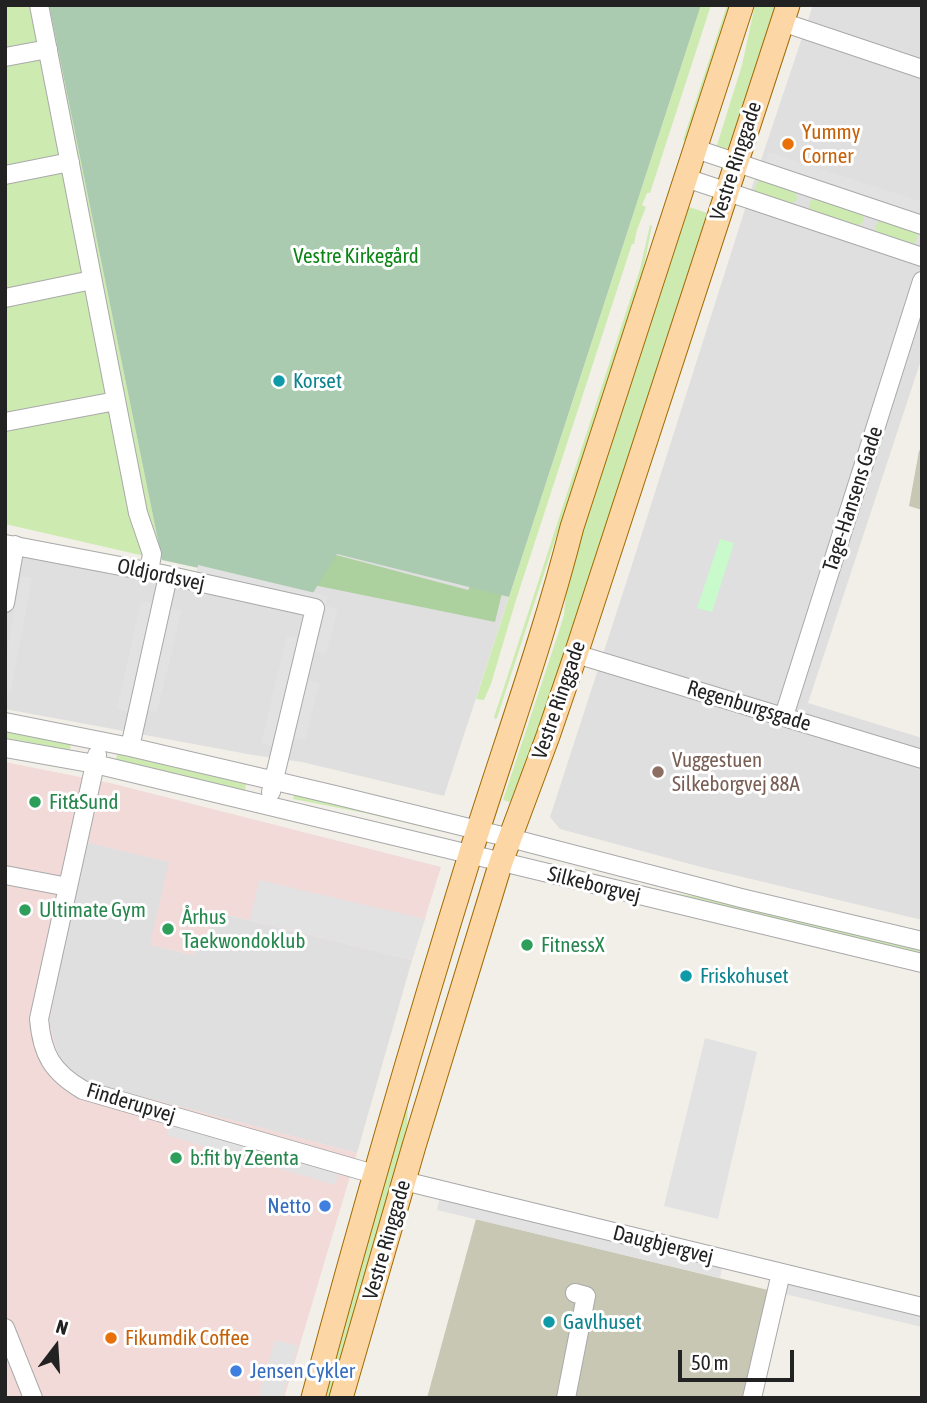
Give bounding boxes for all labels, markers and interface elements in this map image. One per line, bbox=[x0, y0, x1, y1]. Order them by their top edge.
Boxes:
street label: Vestre Ringgade bbox=[705, 98, 767, 224]
place label: Yummy Corner bbox=[802, 119, 860, 169]
marker: Yummy Corner bbox=[780, 136, 796, 152]
park label: Vestre Kirkegård bbox=[293, 243, 419, 269]
place label: Korset bbox=[293, 368, 342, 394]
marker: Korset bbox=[271, 373, 287, 389]
street label: Tage-Hansens Gade bbox=[818, 423, 888, 575]
street label: Oldjordsvej bbox=[115, 553, 207, 597]
street label: Vestre Ringgade bbox=[527, 638, 591, 762]
street label: Regenburgsgade bbox=[684, 675, 814, 737]
place label: Vuggestuen Silkeborgvej 88A bbox=[672, 747, 800, 797]
marker: Vuggestuen Silkeborgvej 88A bbox=[650, 764, 666, 780]
place label: Fit&Sund bbox=[49, 789, 118, 815]
marker: Fit&Sund bbox=[27, 794, 43, 810]
street label: Silkeborgvej bbox=[545, 861, 643, 909]
place label: Ultimate Gym bbox=[39, 897, 146, 923]
marker: Ultimate Gym bbox=[17, 902, 33, 918]
place label: Århus Taekwondoklub bbox=[182, 904, 305, 954]
marker: Århus Taekwondoklub bbox=[160, 921, 176, 937]
place label: FitnessX bbox=[541, 932, 604, 958]
marker: FitnessX bbox=[519, 937, 535, 953]
place label: Friskohuset bbox=[700, 963, 788, 989]
marker: Friskohuset bbox=[678, 968, 694, 984]
street label: Finderupvej bbox=[83, 1078, 179, 1128]
place label: b:fit by Zeenta bbox=[190, 1145, 299, 1171]
marker: b:fit by Zeenta bbox=[168, 1150, 184, 1166]
street label: Vestre Ringgade bbox=[358, 1177, 416, 1303]
place label: Netto bbox=[267, 1193, 311, 1219]
marker: Netto bbox=[317, 1198, 333, 1214]
street label: Daugbjergvej bbox=[610, 1220, 716, 1270]
place label: Gavlhuset bbox=[563, 1309, 641, 1335]
north arrow bbox=[21, 1312, 91, 1382]
marker: Gavlhuset bbox=[541, 1314, 557, 1330]
text: N bbox=[54, 1315, 71, 1339]
place label: Fikumdik Coffee bbox=[125, 1325, 249, 1351]
marker: Fikumdik Coffee bbox=[103, 1330, 119, 1346]
scale bar bbox=[682, 1336, 797, 1380]
text: 50 m bbox=[691, 1350, 729, 1374]
place label: Jensen Cykler bbox=[250, 1358, 355, 1384]
marker: Jensen Cykler bbox=[228, 1363, 244, 1379]

